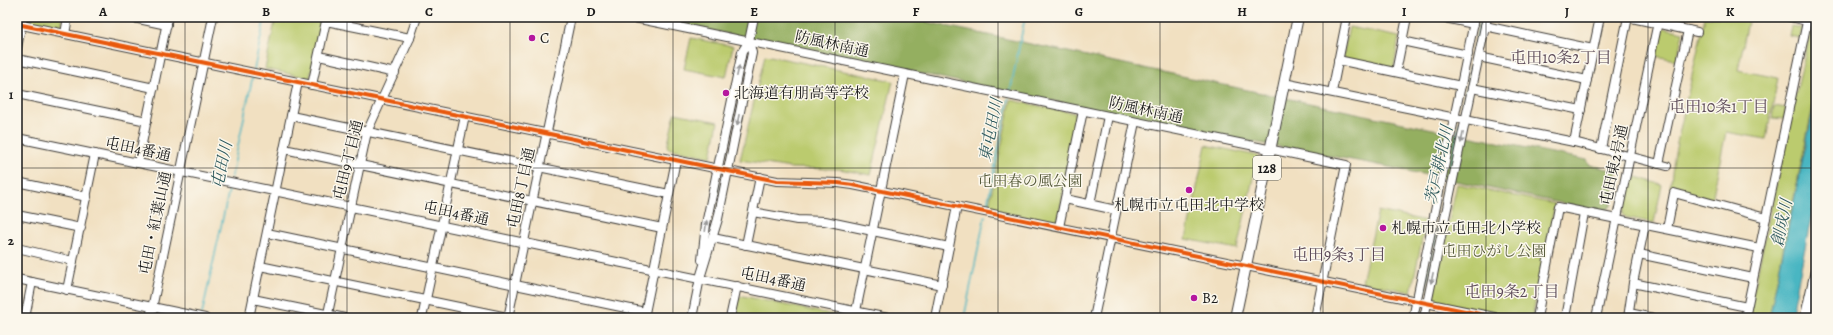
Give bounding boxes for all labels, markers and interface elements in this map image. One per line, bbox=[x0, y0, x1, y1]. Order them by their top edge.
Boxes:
text: A bbox=[98, 3, 108, 20]
text: B bbox=[262, 3, 270, 20]
text: C bbox=[425, 3, 433, 20]
text: D bbox=[586, 3, 596, 20]
text: E bbox=[750, 3, 758, 20]
text: F bbox=[913, 3, 920, 20]
text: G bbox=[1075, 3, 1083, 20]
text: H bbox=[1237, 3, 1247, 20]
text: I bbox=[1402, 3, 1407, 20]
text: J bbox=[1565, 3, 1569, 20]
text: K bbox=[1726, 3, 1735, 20]
street label: 防風林南通 bbox=[793, 26, 871, 62]
place label: C bbox=[540, 28, 549, 48]
marker: C bbox=[527, 33, 537, 43]
district label: 屯田10条2丁目 bbox=[1510, 47, 1612, 69]
one-way arrow bbox=[735, 65, 741, 77]
place label: 北海道有朋高等学校 bbox=[734, 83, 869, 103]
text: 1 bbox=[9, 86, 14, 103]
marker: 北海道有朋高等学校 bbox=[721, 88, 731, 98]
street label: 防風林南通 bbox=[1107, 92, 1185, 128]
water label: 東屯田川 bbox=[974, 95, 1008, 164]
district label: 屯田10条1丁目 bbox=[1669, 96, 1769, 118]
one-way arrow bbox=[735, 114, 741, 126]
street label: 屯田9丁目通 bbox=[328, 118, 368, 202]
water label: 茨戸耕北川 bbox=[1420, 122, 1458, 206]
street label: 屯田東2号通 bbox=[1596, 123, 1632, 207]
one-way arrow bbox=[1459, 131, 1465, 144]
street label: 屯田4番通 bbox=[103, 132, 173, 166]
water label: 屯田川 bbox=[206, 137, 238, 191]
street label: 屯田8丁目通 bbox=[503, 146, 539, 230]
road number: 128 bbox=[1253, 156, 1281, 180]
street label: 屯田・紅葉山通 bbox=[134, 170, 176, 276]
park label: 屯田春の風公園 bbox=[977, 171, 1083, 191]
marker: 札幌市立屯田北中学校 bbox=[1184, 185, 1194, 195]
place label: 札幌市立屯田北中学校 bbox=[1114, 195, 1264, 215]
water label: 創成川 bbox=[1766, 195, 1798, 249]
street label: 屯田4番通 bbox=[421, 196, 491, 230]
place label: 札幌市立屯田北小学校 bbox=[1391, 218, 1541, 238]
one-way arrow bbox=[703, 220, 709, 232]
marker: 札幌市立屯田北小学校 bbox=[1378, 223, 1388, 233]
text: 2 bbox=[8, 232, 15, 249]
park label: 屯田ひがし公園 bbox=[1441, 241, 1547, 261]
district label: 屯田9条3丁目 bbox=[1292, 244, 1386, 266]
street label: 屯田4番通 bbox=[738, 262, 808, 296]
one-way arrow bbox=[1429, 272, 1435, 285]
district label: 屯田9条2丁目 bbox=[1465, 281, 1559, 303]
place label: B2 bbox=[1202, 288, 1218, 308]
marker: B2 bbox=[1189, 293, 1199, 303]

